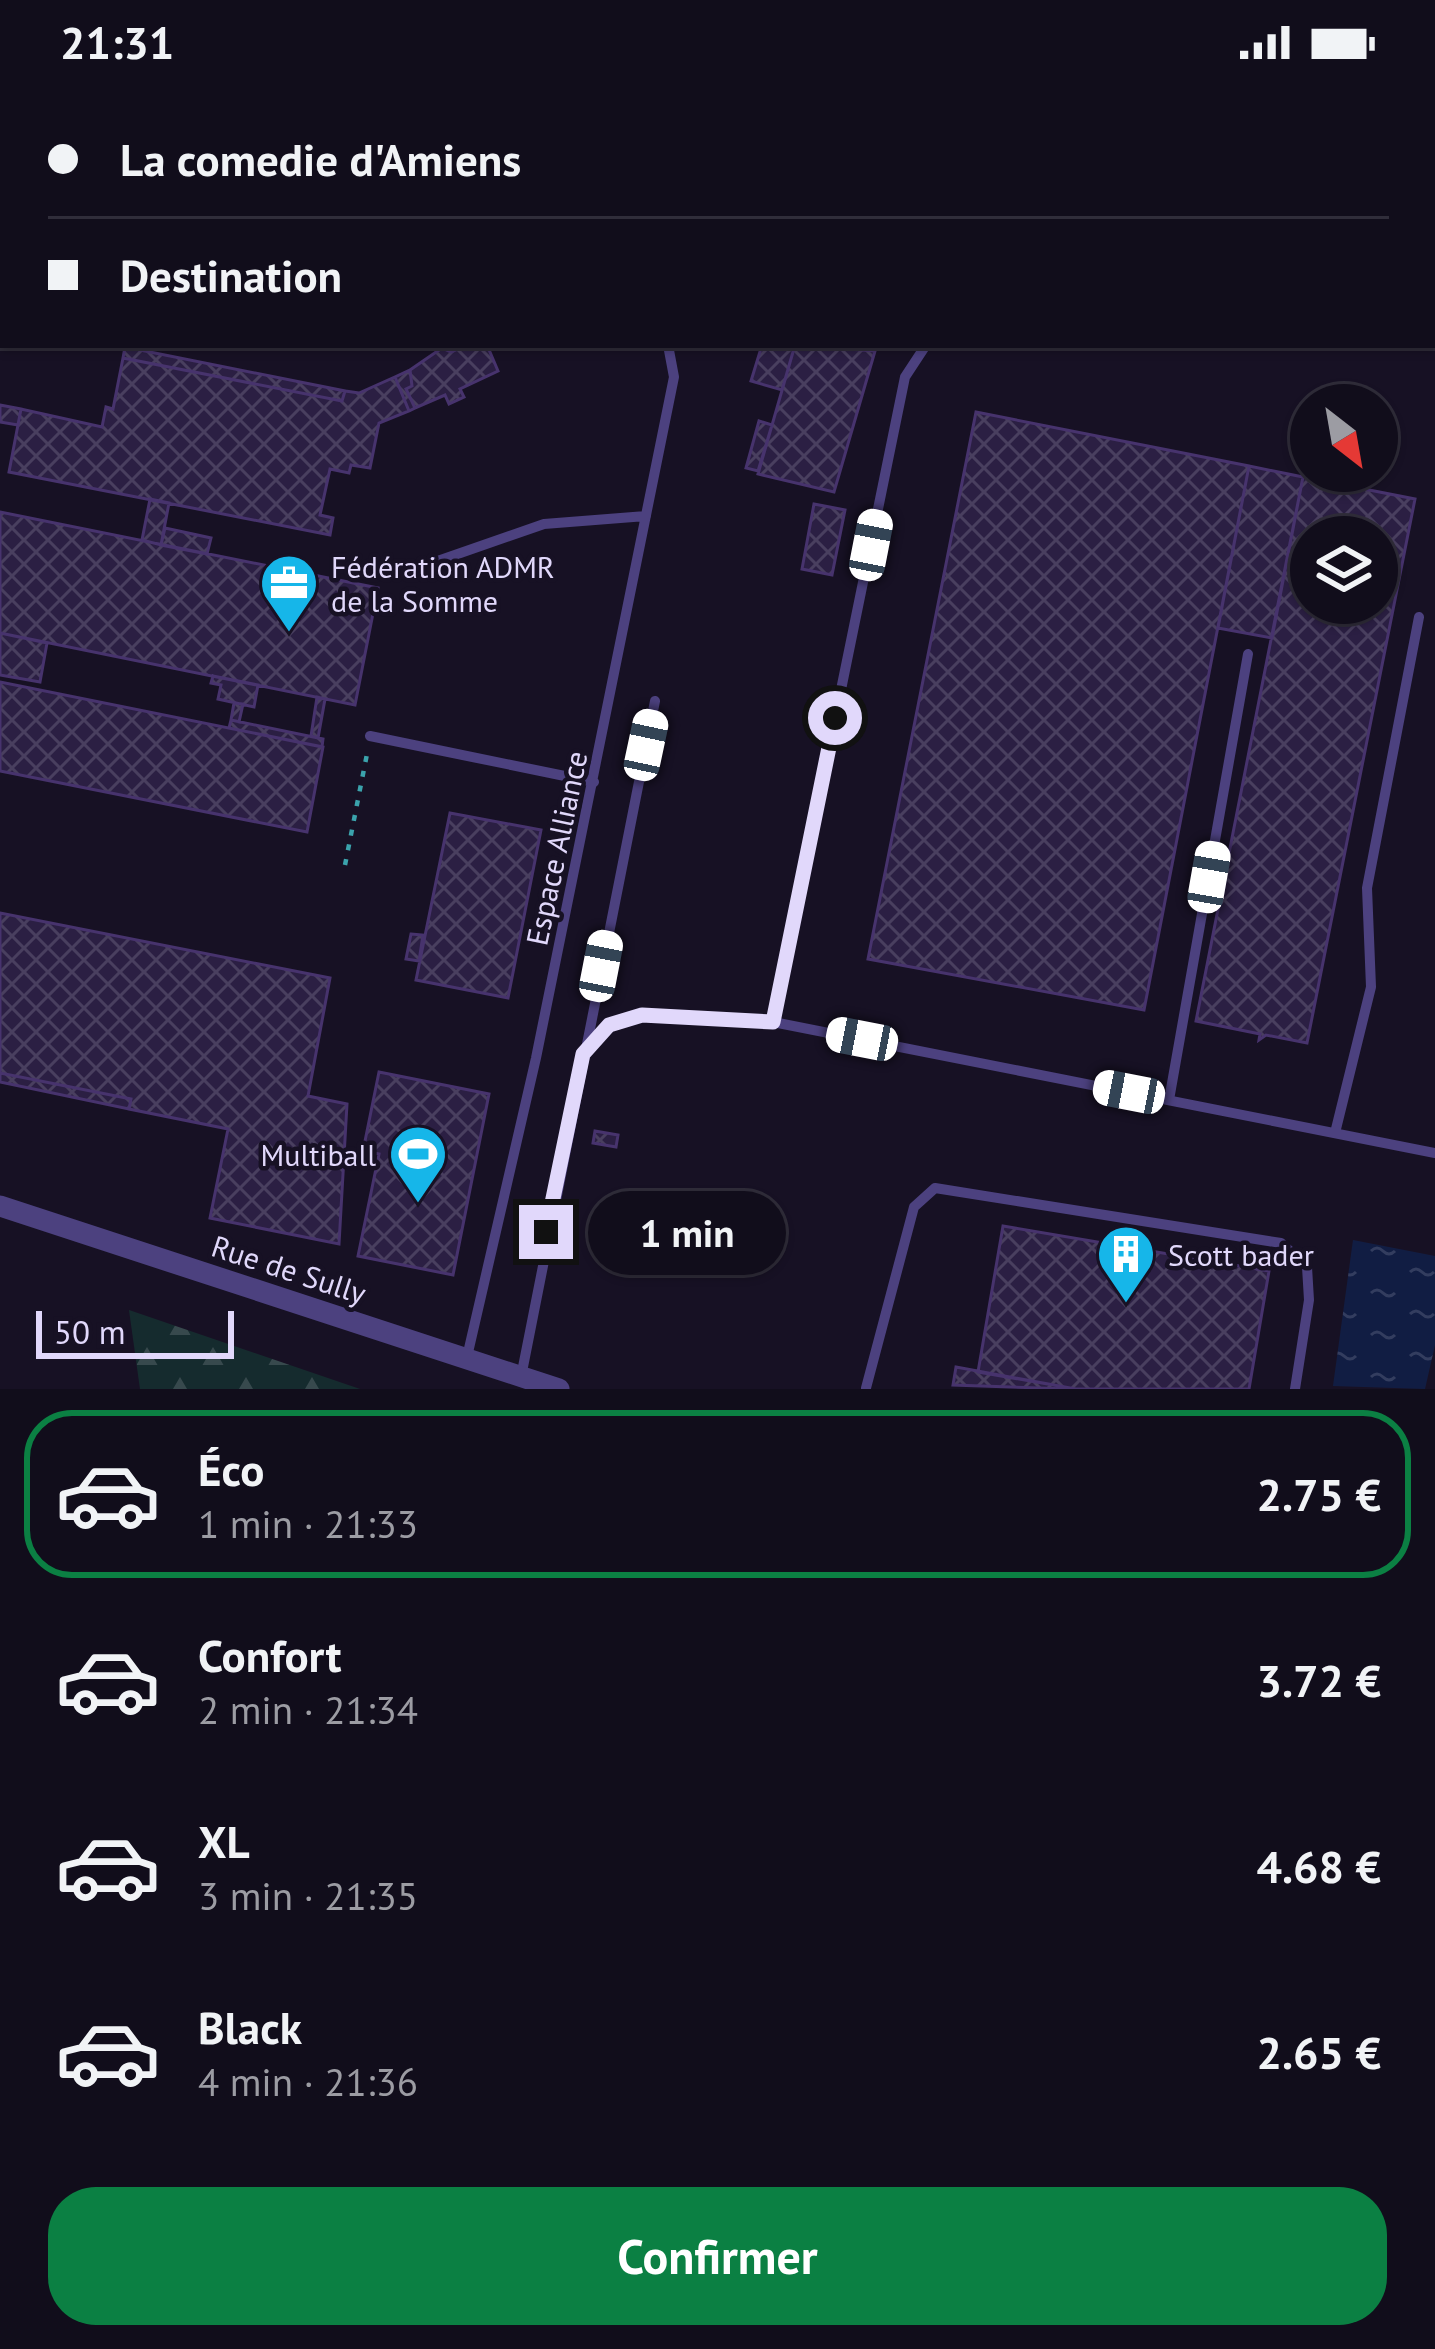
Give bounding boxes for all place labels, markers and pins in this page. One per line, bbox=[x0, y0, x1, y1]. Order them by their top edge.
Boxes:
place label: Fédération ADMR de la Somme bbox=[331, 547, 555, 620]
office icon: Fédération ADMR de la Somme bbox=[258, 552, 320, 634]
sports icon: Multiball bbox=[387, 1123, 449, 1205]
place label: Multiball bbox=[261, 1135, 376, 1174]
building icon: Scott bader bbox=[1095, 1223, 1157, 1305]
place label: Scott bader bbox=[1168, 1235, 1314, 1274]

